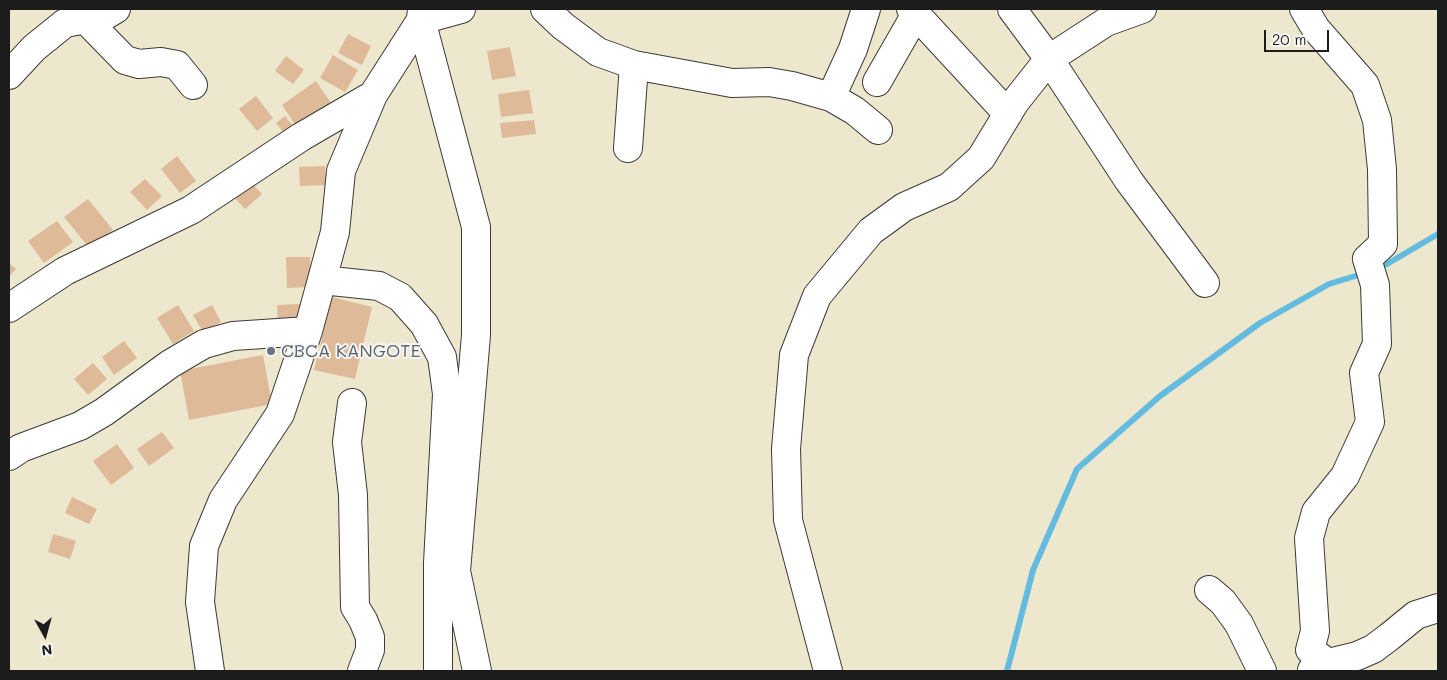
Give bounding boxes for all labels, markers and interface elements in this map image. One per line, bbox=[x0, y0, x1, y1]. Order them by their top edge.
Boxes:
scale bar bbox=[1267, 20, 1332, 52]
text: 20 m bbox=[1272, 29, 1306, 49]
place label: CBCA KANGOTE bbox=[281, 340, 421, 362]
marker: CBCA KANGOTE bbox=[265, 345, 277, 357]
north arrow bbox=[20, 610, 70, 660]
text: N bbox=[40, 640, 53, 660]

